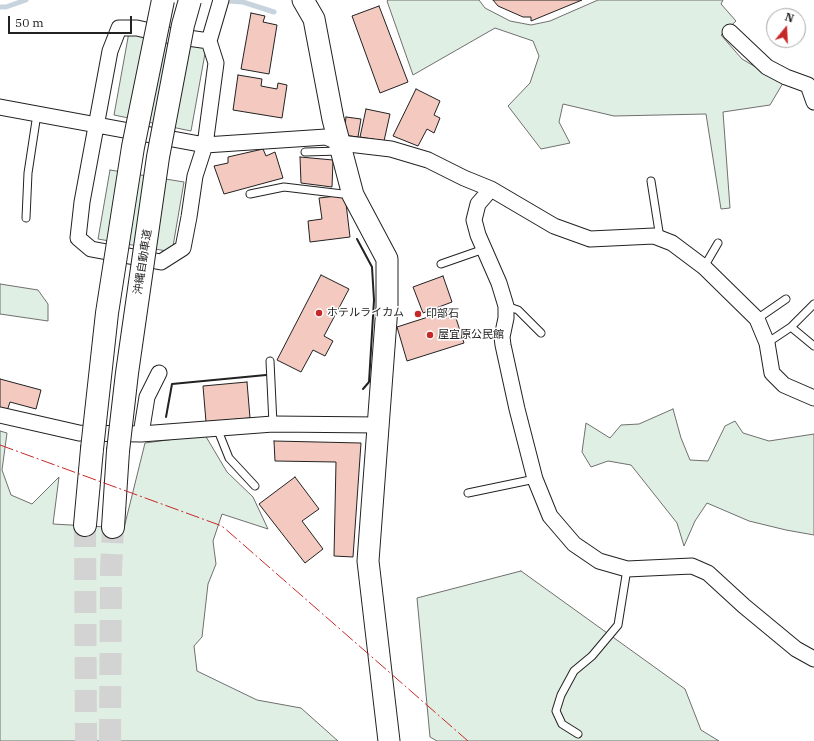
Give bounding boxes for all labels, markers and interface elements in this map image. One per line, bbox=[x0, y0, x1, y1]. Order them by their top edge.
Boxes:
scale bar bbox=[10, 8, 134, 34]
north arrow bbox=[766, 8, 806, 48]
text: N bbox=[783, 10, 796, 26]
text: 50 m bbox=[15, 15, 44, 30]
street label: 沖縄自動車道 bbox=[131, 228, 155, 296]
place label: ホテルライカム bbox=[327, 306, 404, 320]
place label: 印部石 bbox=[426, 307, 459, 321]
marker: ホテルライカム bbox=[314, 308, 324, 318]
marker: 印部石 bbox=[413, 309, 423, 319]
place label: 屋宜原公民館 bbox=[438, 328, 504, 342]
marker: 屋宜原公民館 bbox=[425, 330, 435, 340]

